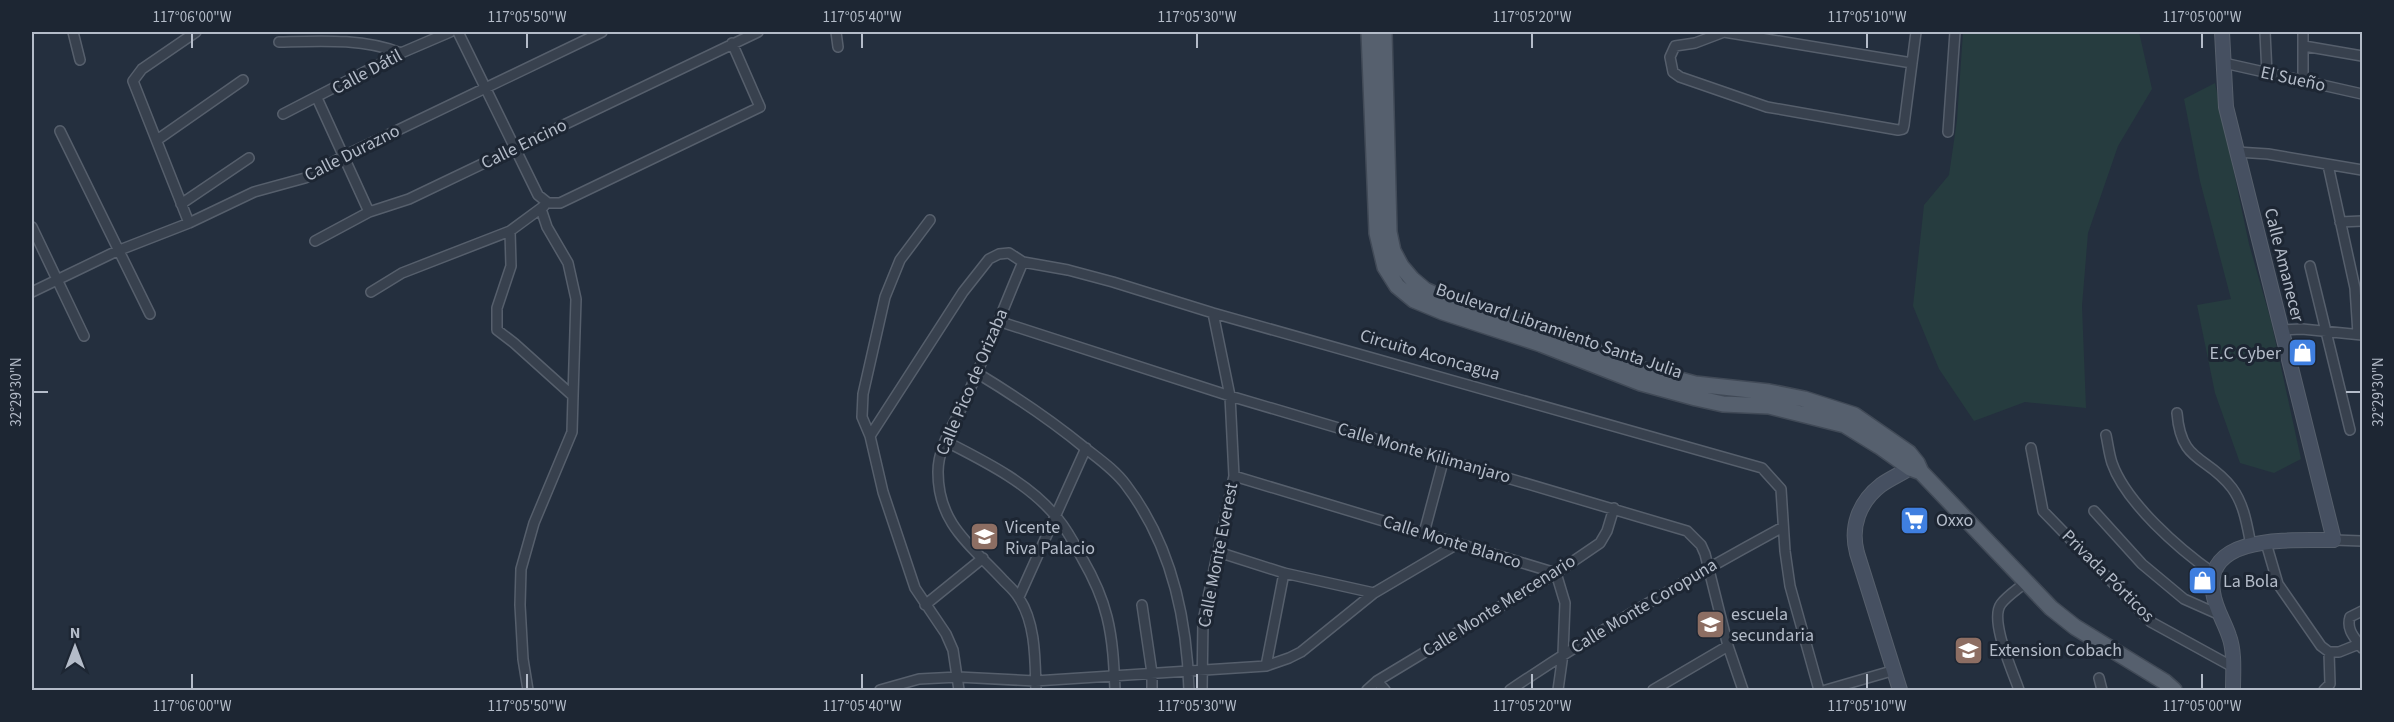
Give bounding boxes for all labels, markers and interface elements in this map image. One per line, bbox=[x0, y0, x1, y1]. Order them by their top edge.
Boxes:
text: 117°06'00"W bbox=[152, 7, 232, 28]
text: 117°05'50"W bbox=[487, 7, 567, 28]
text: 117°05'40"W bbox=[822, 7, 902, 28]
text: 117°05'30"W bbox=[1157, 7, 1237, 28]
text: 117°05'20"W bbox=[1492, 7, 1572, 28]
text: 117°05'10"W bbox=[1827, 7, 1907, 28]
text: 117°05'00"W bbox=[2162, 7, 2242, 28]
street label: Calle Dátil bbox=[328, 43, 406, 101]
street label: El Sueño bbox=[2258, 60, 2328, 98]
street label: Calle Encino bbox=[477, 112, 571, 176]
street label: Calle Durazno bbox=[300, 118, 404, 188]
street label: Calle Amanecer bbox=[2258, 205, 2310, 325]
street label: Boulevard Libramiento Santa Julia bbox=[1432, 277, 1686, 385]
street label: Calle Pico de Orizaba bbox=[930, 305, 1014, 459]
street label: Circuito Aconcagua bbox=[1357, 323, 1503, 387]
shop icon: E.C Cyber bbox=[2286, 337, 2318, 369]
place label: E.C Cyber bbox=[2210, 341, 2282, 366]
text: 32°29'30"N bbox=[6, 357, 27, 427]
text: 32°29'30"N bbox=[2368, 357, 2389, 427]
street label: Calle Monte Kilimanjaro bbox=[1334, 416, 1514, 490]
street label: Calle Monte Everest bbox=[1192, 480, 1244, 630]
supermarket icon: Oxxo bbox=[1899, 504, 1931, 536]
place label: Oxxo bbox=[1936, 508, 1973, 533]
street label: Calle Monte Blanco bbox=[1380, 509, 1524, 575]
place label: Vicente Riva Palacio bbox=[1005, 515, 1095, 561]
school or university icon: Vicente Riva Palacio bbox=[968, 521, 1000, 553]
street label: Privada Pórticos bbox=[2056, 524, 2160, 628]
street label: Calle Monte Mercenario bbox=[1418, 549, 1580, 663]
street label: Calle Monte Coropuna bbox=[1566, 552, 1722, 660]
shop icon: La Bola bbox=[2186, 565, 2218, 597]
place label: La Bola bbox=[2223, 569, 2278, 594]
place label: escuela secundaria bbox=[1731, 602, 1814, 648]
school or university icon: escuela secundaria bbox=[1694, 608, 1726, 640]
north arrow bbox=[45, 617, 105, 677]
text: N bbox=[70, 622, 80, 644]
school or university icon: Extension Cobach bbox=[1952, 634, 1984, 666]
place label: Extension Cobach bbox=[1989, 638, 2122, 663]
text: 117°06'00"W bbox=[152, 696, 232, 717]
text: 117°05'50"W bbox=[487, 696, 567, 717]
text: 117°05'40"W bbox=[822, 696, 902, 717]
text: 117°05'30"W bbox=[1157, 696, 1237, 717]
text: 117°05'20"W bbox=[1492, 696, 1572, 717]
text: 117°05'10"W bbox=[1827, 696, 1907, 717]
text: 117°05'00"W bbox=[2162, 696, 2242, 717]

